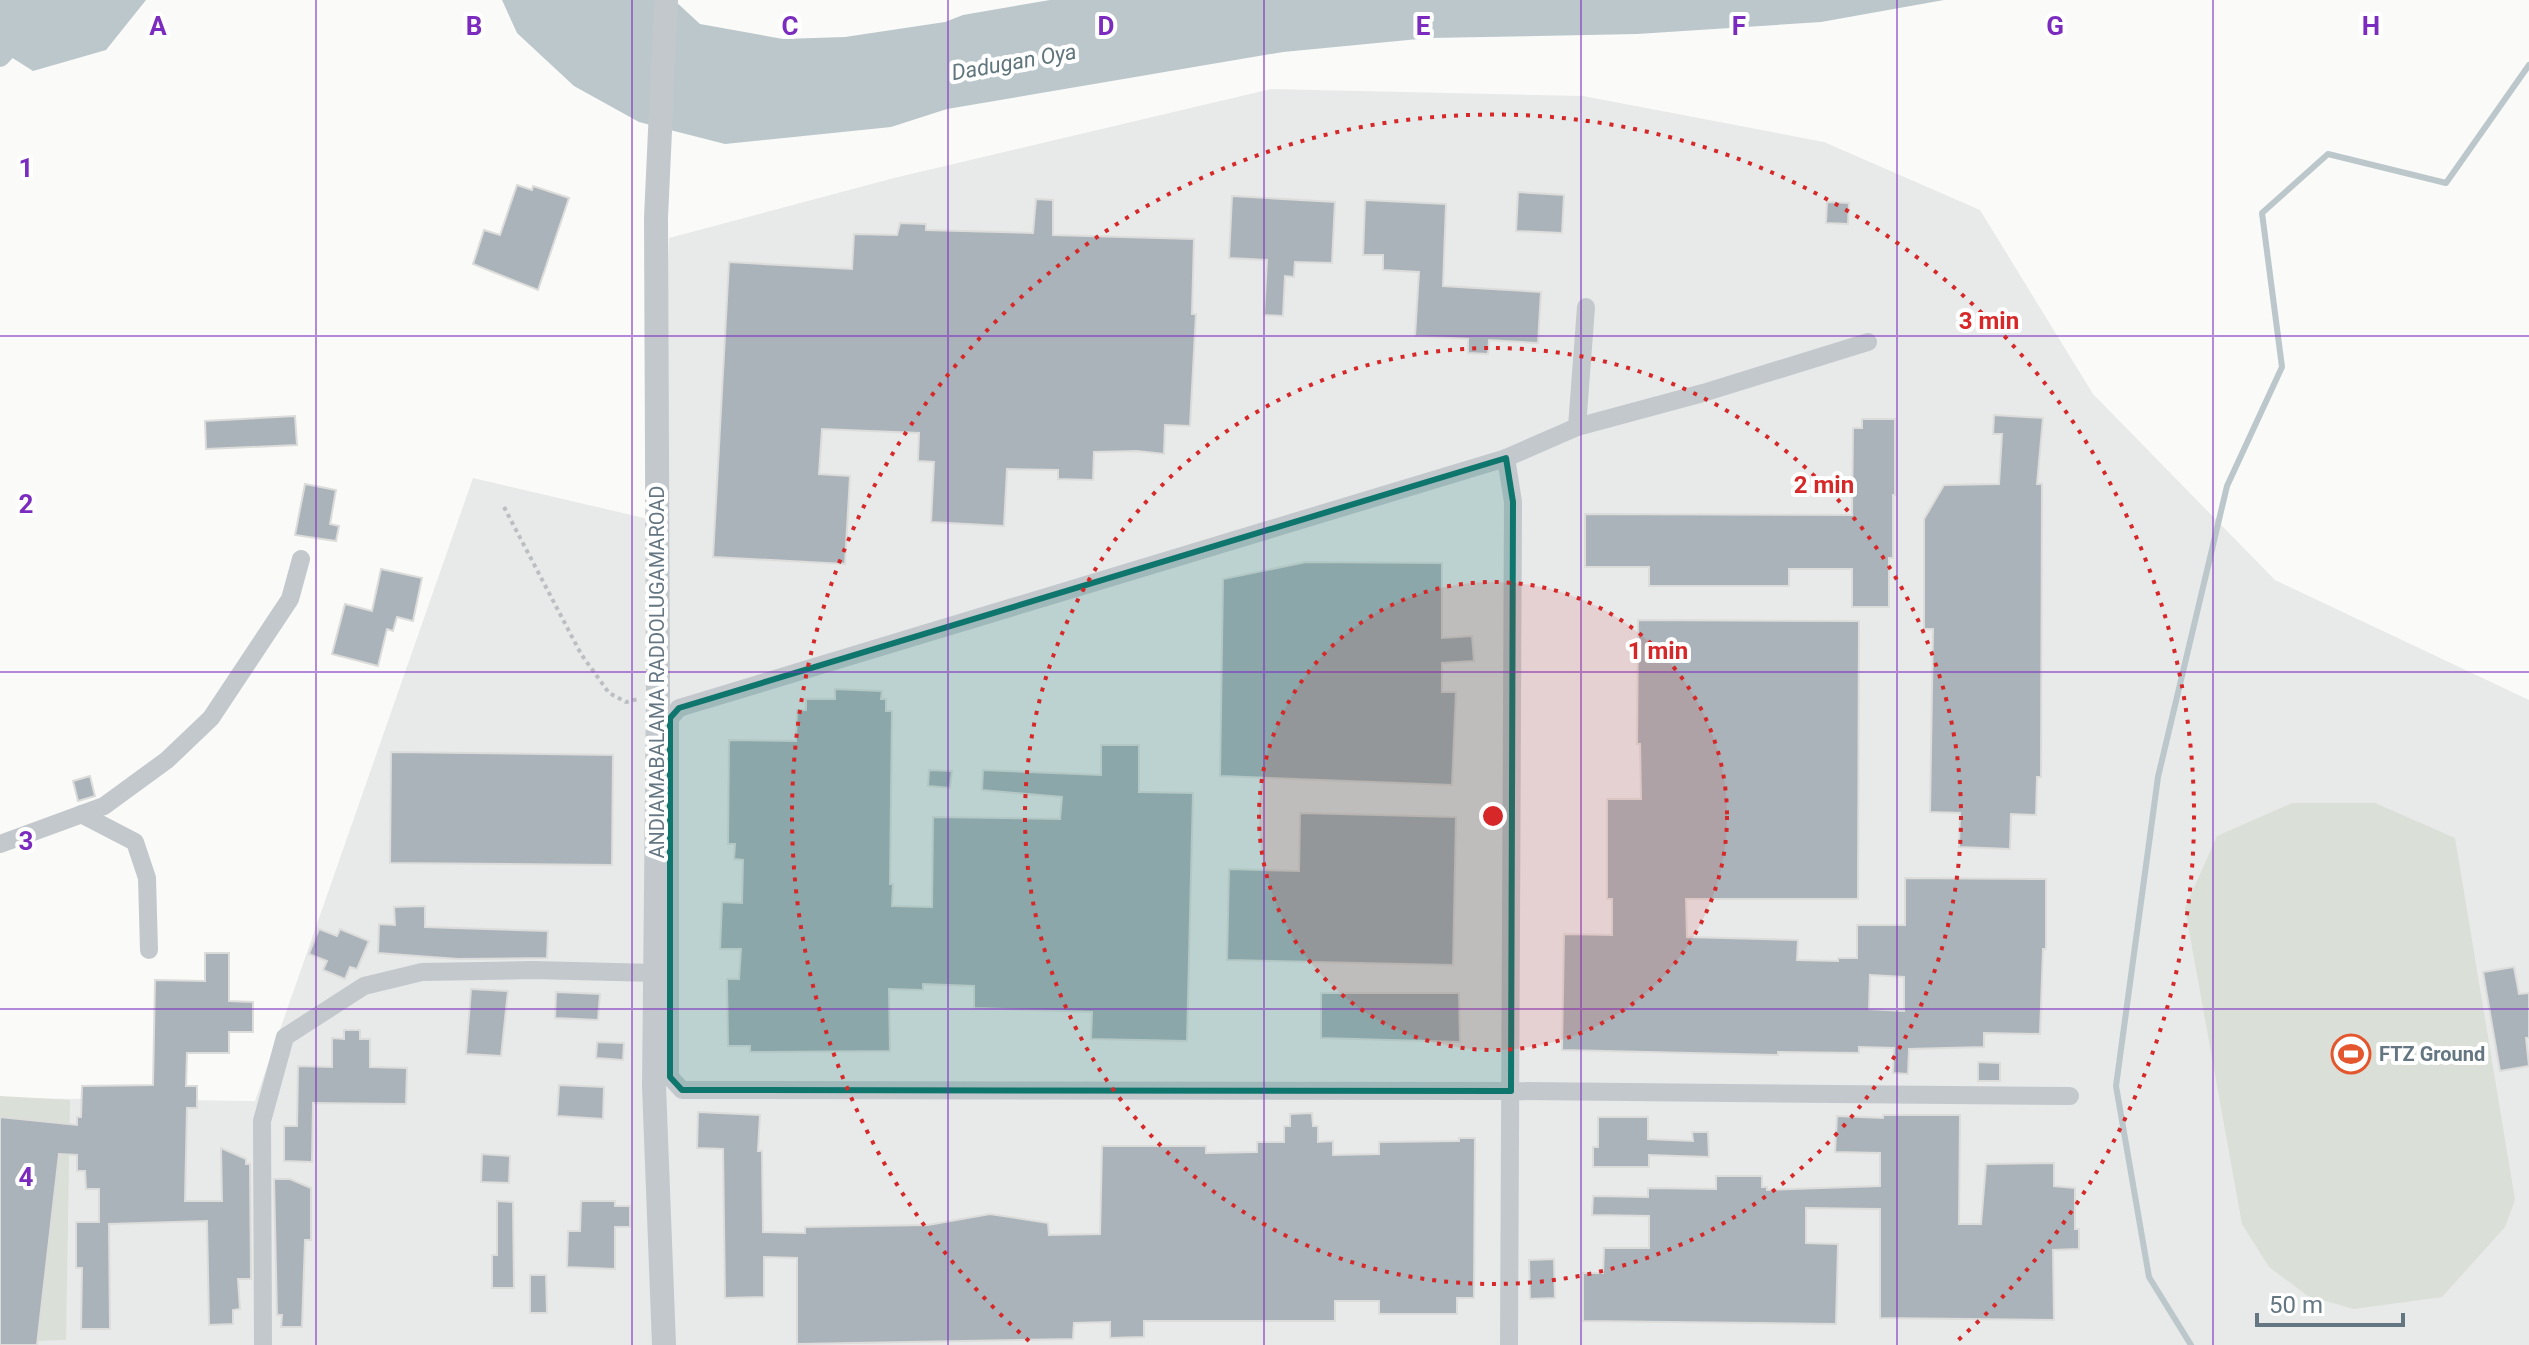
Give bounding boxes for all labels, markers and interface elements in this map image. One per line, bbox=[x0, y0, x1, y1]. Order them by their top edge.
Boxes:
text: A bbox=[149, 11, 167, 41]
text: B bbox=[466, 11, 482, 41]
text: C bbox=[781, 11, 799, 41]
text: D bbox=[1098, 11, 1114, 41]
text: E bbox=[1416, 11, 1431, 41]
text: F bbox=[1732, 11, 1746, 41]
text: G bbox=[2046, 11, 2064, 41]
text: H bbox=[2362, 11, 2380, 41]
water label: Dadugan Oya bbox=[950, 39, 1078, 85]
text: 1 bbox=[19, 153, 33, 183]
text: 3 min bbox=[1959, 307, 2019, 335]
text: 2 min bbox=[1794, 471, 1854, 499]
street label: ANDIAMABALAMA RADDOLUGAMAROAD bbox=[645, 486, 669, 858]
text: 2 bbox=[19, 489, 33, 519]
text: 1 min bbox=[1628, 637, 1688, 665]
centre of rings bbox=[1479, 802, 1507, 830]
text: 3 bbox=[19, 826, 33, 856]
sports icon: FTZ Ground bbox=[2330, 1033, 2372, 1075]
place label: FTZ Ground bbox=[2379, 1042, 2485, 1066]
text: 4 bbox=[19, 1162, 34, 1192]
scale bar bbox=[2257, 1277, 2403, 1327]
text: 50 m bbox=[2269, 1291, 2323, 1319]

